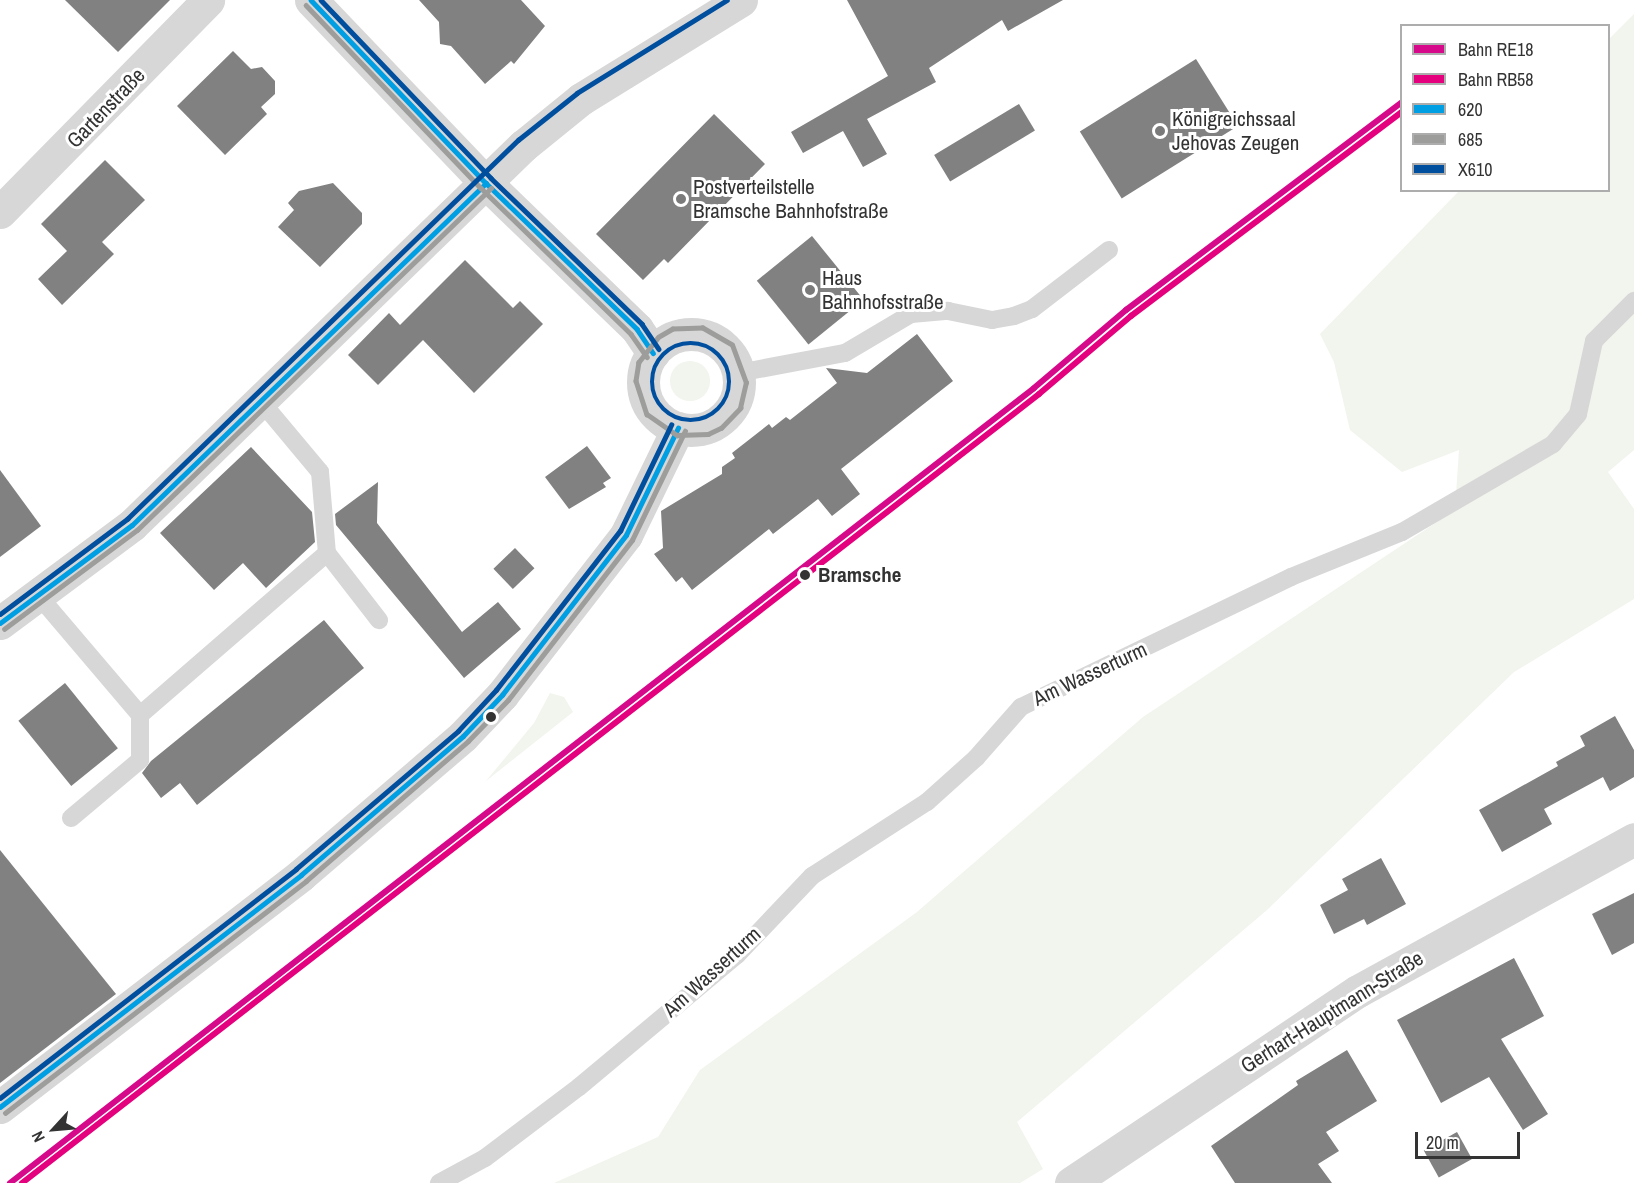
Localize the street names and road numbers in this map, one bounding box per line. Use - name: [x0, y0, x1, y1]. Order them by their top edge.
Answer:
- street label: Gartenstraße: [62, 63, 150, 153]
- street label: Am Wasserturm: [1029, 637, 1151, 711]
- street label: Am Wasserturm: [658, 922, 766, 1022]
- street label: Gerhart-Hauptmann-Straße: [1236, 946, 1428, 1078]

